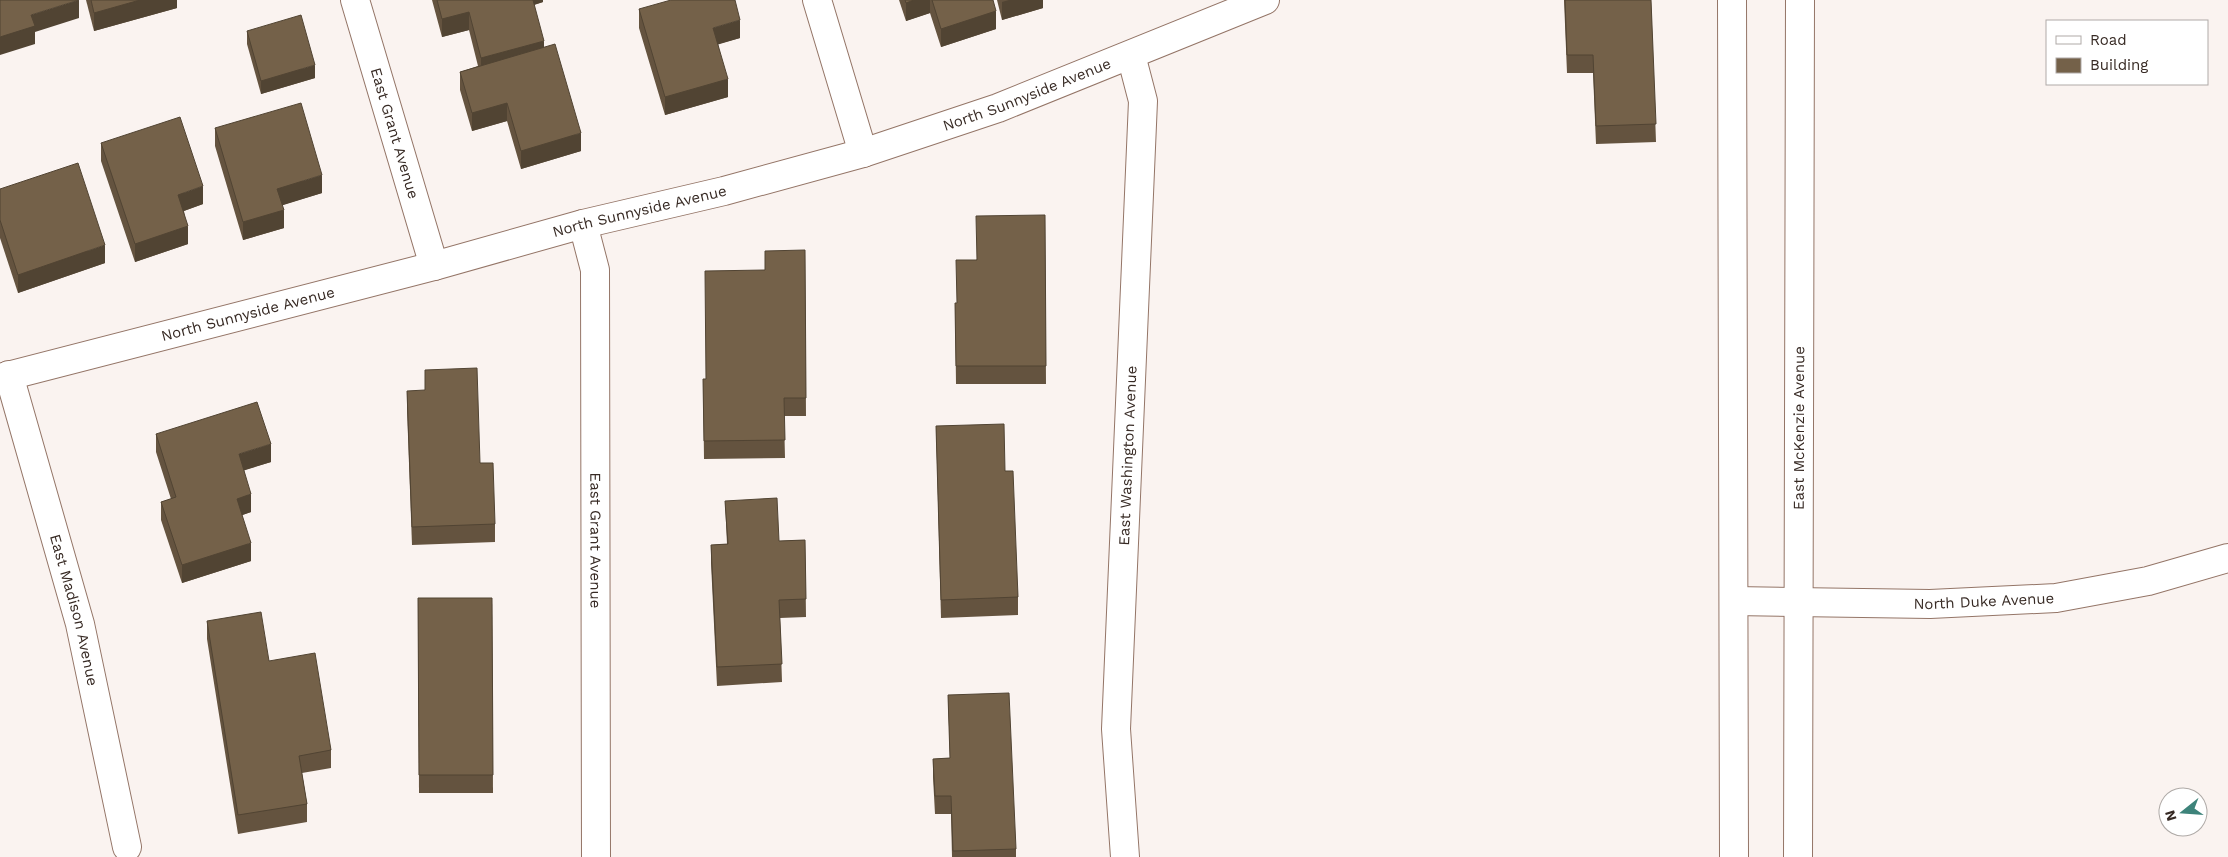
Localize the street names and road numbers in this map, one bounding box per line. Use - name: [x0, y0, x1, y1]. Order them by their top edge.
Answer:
- street label: North Sunnyside Avenue: [941, 54, 1114, 135]
- street label: East Grant Avenue: [367, 66, 423, 201]
- street label: North Sunnyside Avenue: [550, 182, 728, 241]
- street label: North Sunnyside Avenue: [159, 283, 337, 345]
- street label: East McKenzie Avenue: [1790, 346, 1808, 510]
- street label: East Washington Avenue: [1115, 365, 1141, 546]
- street label: East Grant Avenue: [586, 473, 605, 608]
- street label: East Madison Avenue: [46, 532, 102, 688]
- street label: North Duke Avenue: [1913, 589, 2055, 613]

